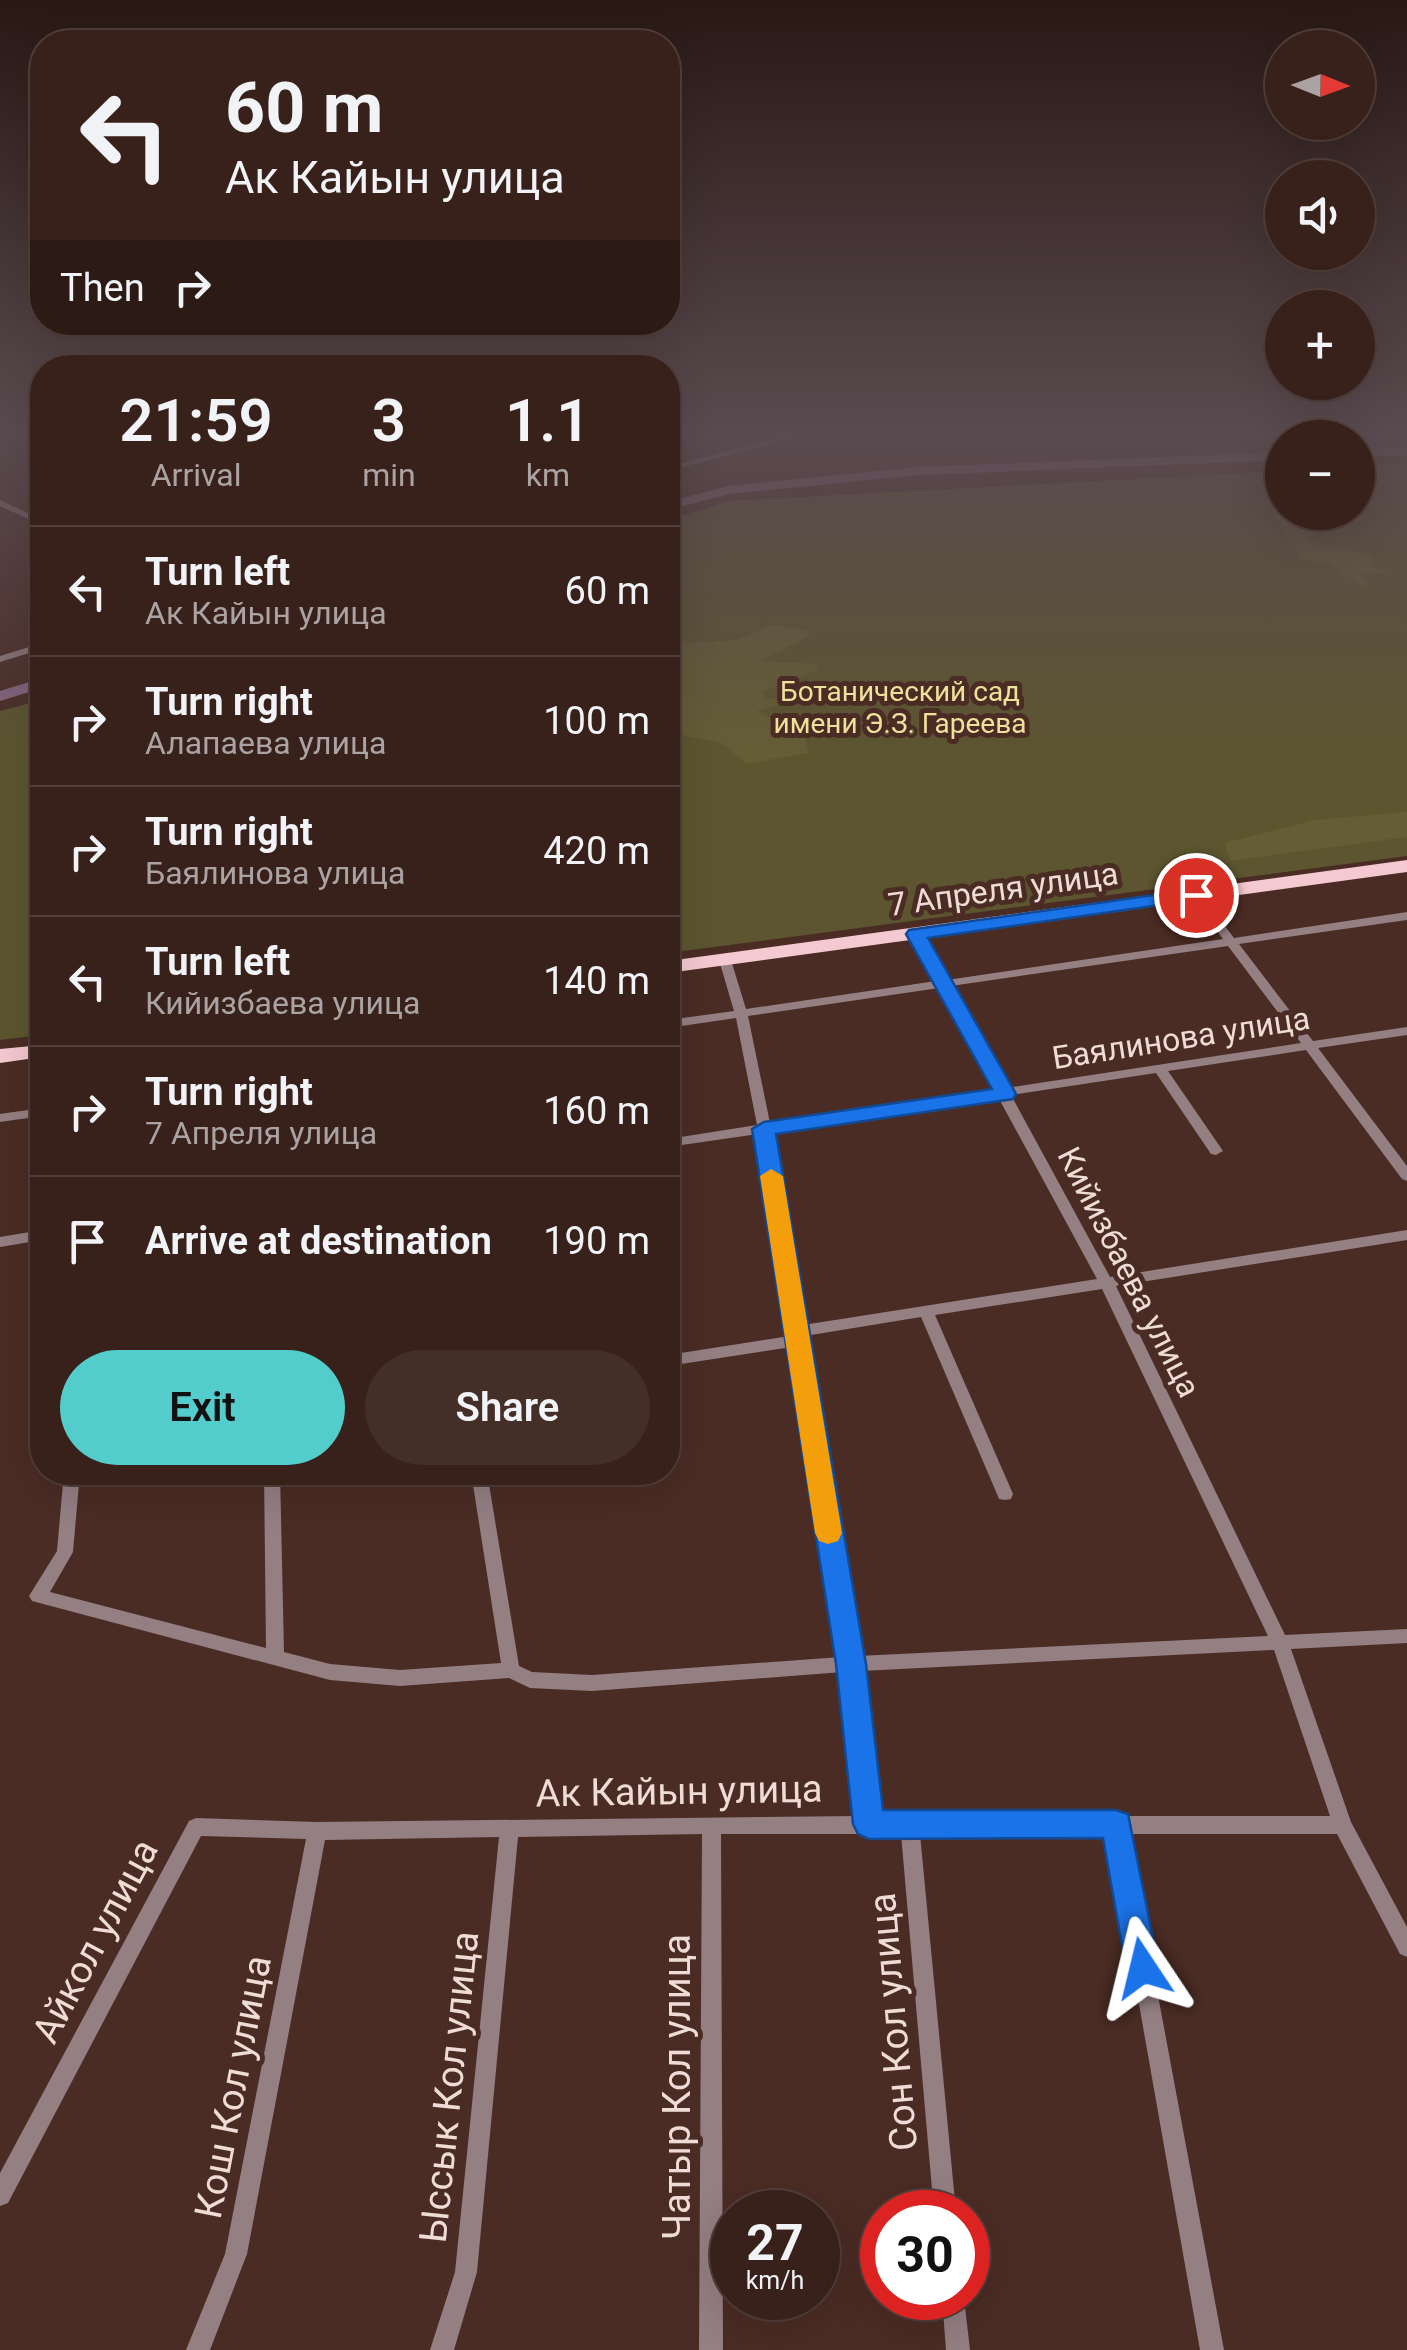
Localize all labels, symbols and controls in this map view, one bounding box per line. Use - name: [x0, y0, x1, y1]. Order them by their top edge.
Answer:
- north arrow: [1265, 30, 1375, 140]
- map controls: [1265, 30, 1375, 530]
- text: 60 m: [225, 67, 383, 149]
- icon: left: [60, 70, 190, 200]
- text: Ак Кайын улица: [225, 151, 565, 204]
- button: sound: [1265, 160, 1375, 270]
- icon: right: [165, 260, 220, 315]
- text: Then: [60, 266, 145, 310]
- button: +: [1265, 290, 1375, 400]
- text: 21:59: [119, 385, 273, 456]
- text: 3: [372, 385, 406, 456]
- text: 1.1: [505, 385, 591, 456]
- button: −: [1265, 420, 1375, 530]
- text: Arrival: [151, 456, 241, 494]
- text: min: [362, 456, 416, 494]
- text: km: [526, 456, 570, 494]
- text: Turn left: [145, 550, 290, 594]
- icon: left: [60, 564, 115, 619]
- text: 60 m: [565, 569, 650, 613]
- text: Ак Кайын улица: [145, 594, 387, 632]
- park label: Ботанический сад имени Э.З. Гареева: [774, 675, 1026, 740]
- text: Turn right: [145, 680, 313, 724]
- icon: right: [60, 694, 115, 749]
- text: 100 m: [543, 699, 650, 743]
- text: Алапаева улица: [145, 724, 386, 762]
- text: Turn right: [145, 810, 313, 854]
- icon: right: [60, 824, 115, 879]
- text: 420 m: [543, 829, 650, 873]
- pin: [1154, 853, 1239, 938]
- text: Баялинова улица: [145, 854, 405, 892]
- street label: 7 Апреля улица: [885, 854, 1121, 924]
- icon: arrive: [1169, 868, 1224, 923]
- text: Turn left: [145, 940, 290, 984]
- icon: left: [60, 954, 115, 1009]
- text: 140 m: [543, 959, 650, 1003]
- text: Кийизбаева улица: [145, 984, 420, 1022]
- street label: Баялинова улица: [1049, 999, 1313, 1077]
- text: Turn right: [145, 1070, 313, 1114]
- icon: right: [60, 1084, 115, 1139]
- text: 160 m: [543, 1089, 650, 1133]
- text: 7 Апреля улица: [145, 1114, 377, 1152]
- street label: Кийизбаева улица: [1050, 1141, 1208, 1403]
- icon: arrive: [60, 1214, 115, 1269]
- text: Arrive at destination: [145, 1219, 492, 1263]
- text: 190 m: [543, 1219, 650, 1263]
- button: Exit: [60, 1350, 345, 1465]
- button: Share: [365, 1350, 650, 1465]
- street label: Ак Кайын улица: [535, 1766, 823, 1816]
- street label: Айкол улица: [23, 1832, 167, 2050]
- street label: Сон Кол улица: [860, 1891, 926, 2153]
- position arrow: [1091, 1916, 1195, 2020]
- street label: Ыссык Кол улица: [411, 1929, 487, 2245]
- street label: Чатыр Кол улица: [655, 1934, 699, 2240]
- street label: Кош Кол улица: [186, 1952, 280, 2222]
- speed limit sign: 30: [860, 2190, 990, 2320]
- text: 27: [746, 2214, 804, 2272]
- text: km/h: [746, 2266, 804, 2295]

